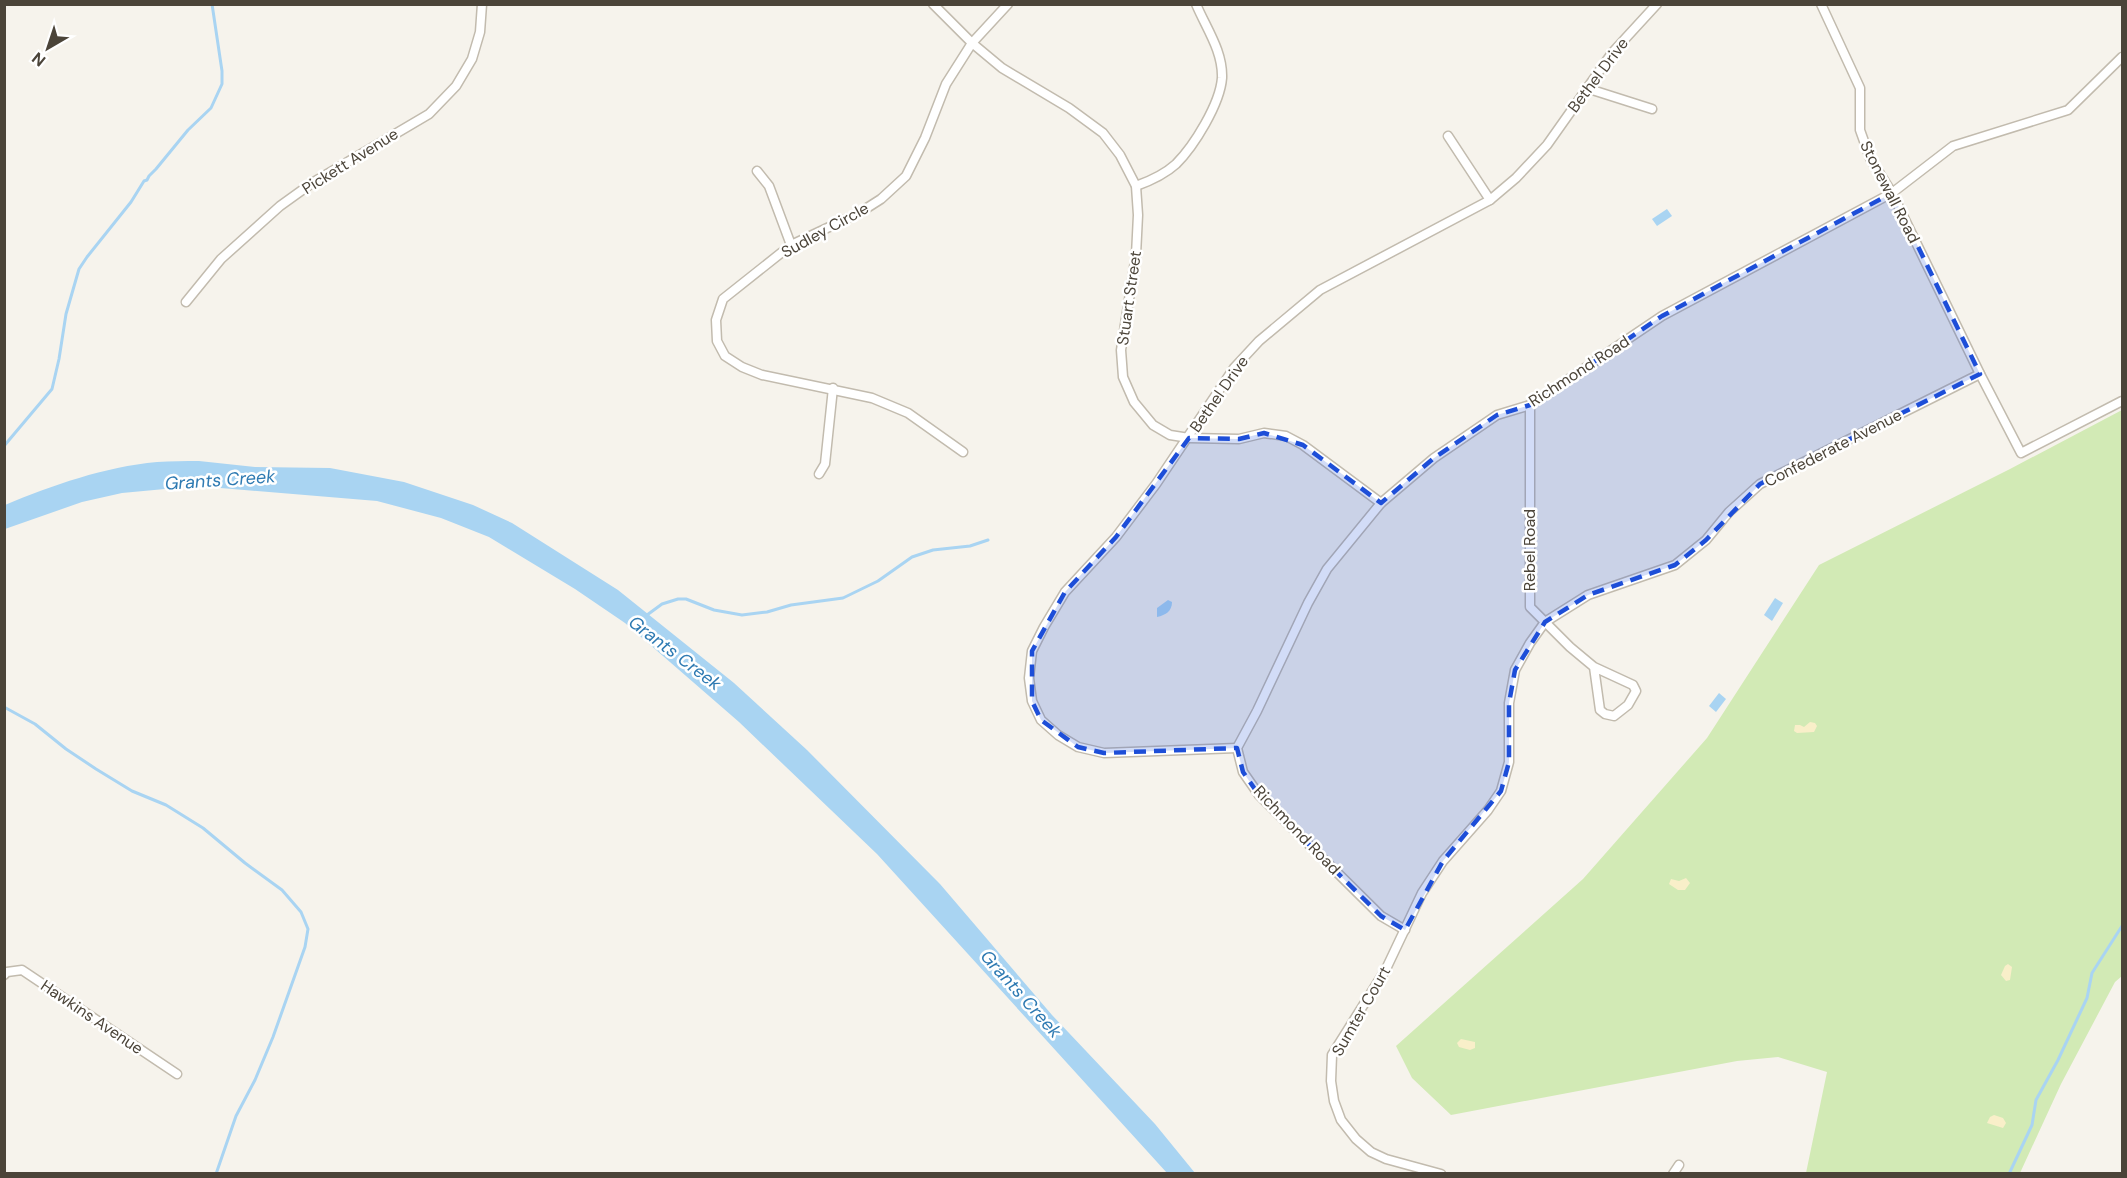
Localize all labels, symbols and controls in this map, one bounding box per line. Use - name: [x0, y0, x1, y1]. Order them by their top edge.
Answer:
- north arrow: [18, 18, 78, 78]
- street label: Bethel Drive: [1563, 33, 1633, 117]
- text: N: [28, 47, 50, 71]
- street label: Pickett Avenue: [298, 123, 402, 199]
- street label: Stonewall Road: [1855, 137, 1925, 247]
- street label: Sudley Circle: [778, 197, 872, 263]
- street label: Stuart Street: [1112, 249, 1146, 347]
- street label: Richmond Road: [1525, 331, 1633, 411]
- street label: Bethel Drive: [1185, 352, 1253, 436]
- street label: Confederate Avenue: [1761, 404, 1905, 492]
- water label: Grants Creek: [164, 464, 277, 496]
- street label: Rebel Road: [1519, 509, 1540, 591]
- water label: Grants Creek: [624, 610, 727, 696]
- street label: Richmond Road: [1249, 781, 1345, 879]
- water label: Grants Creek: [975, 945, 1068, 1044]
- street label: Sumter Court: [1327, 962, 1395, 1060]
- street label: Hawkins Avenue: [37, 975, 147, 1059]

